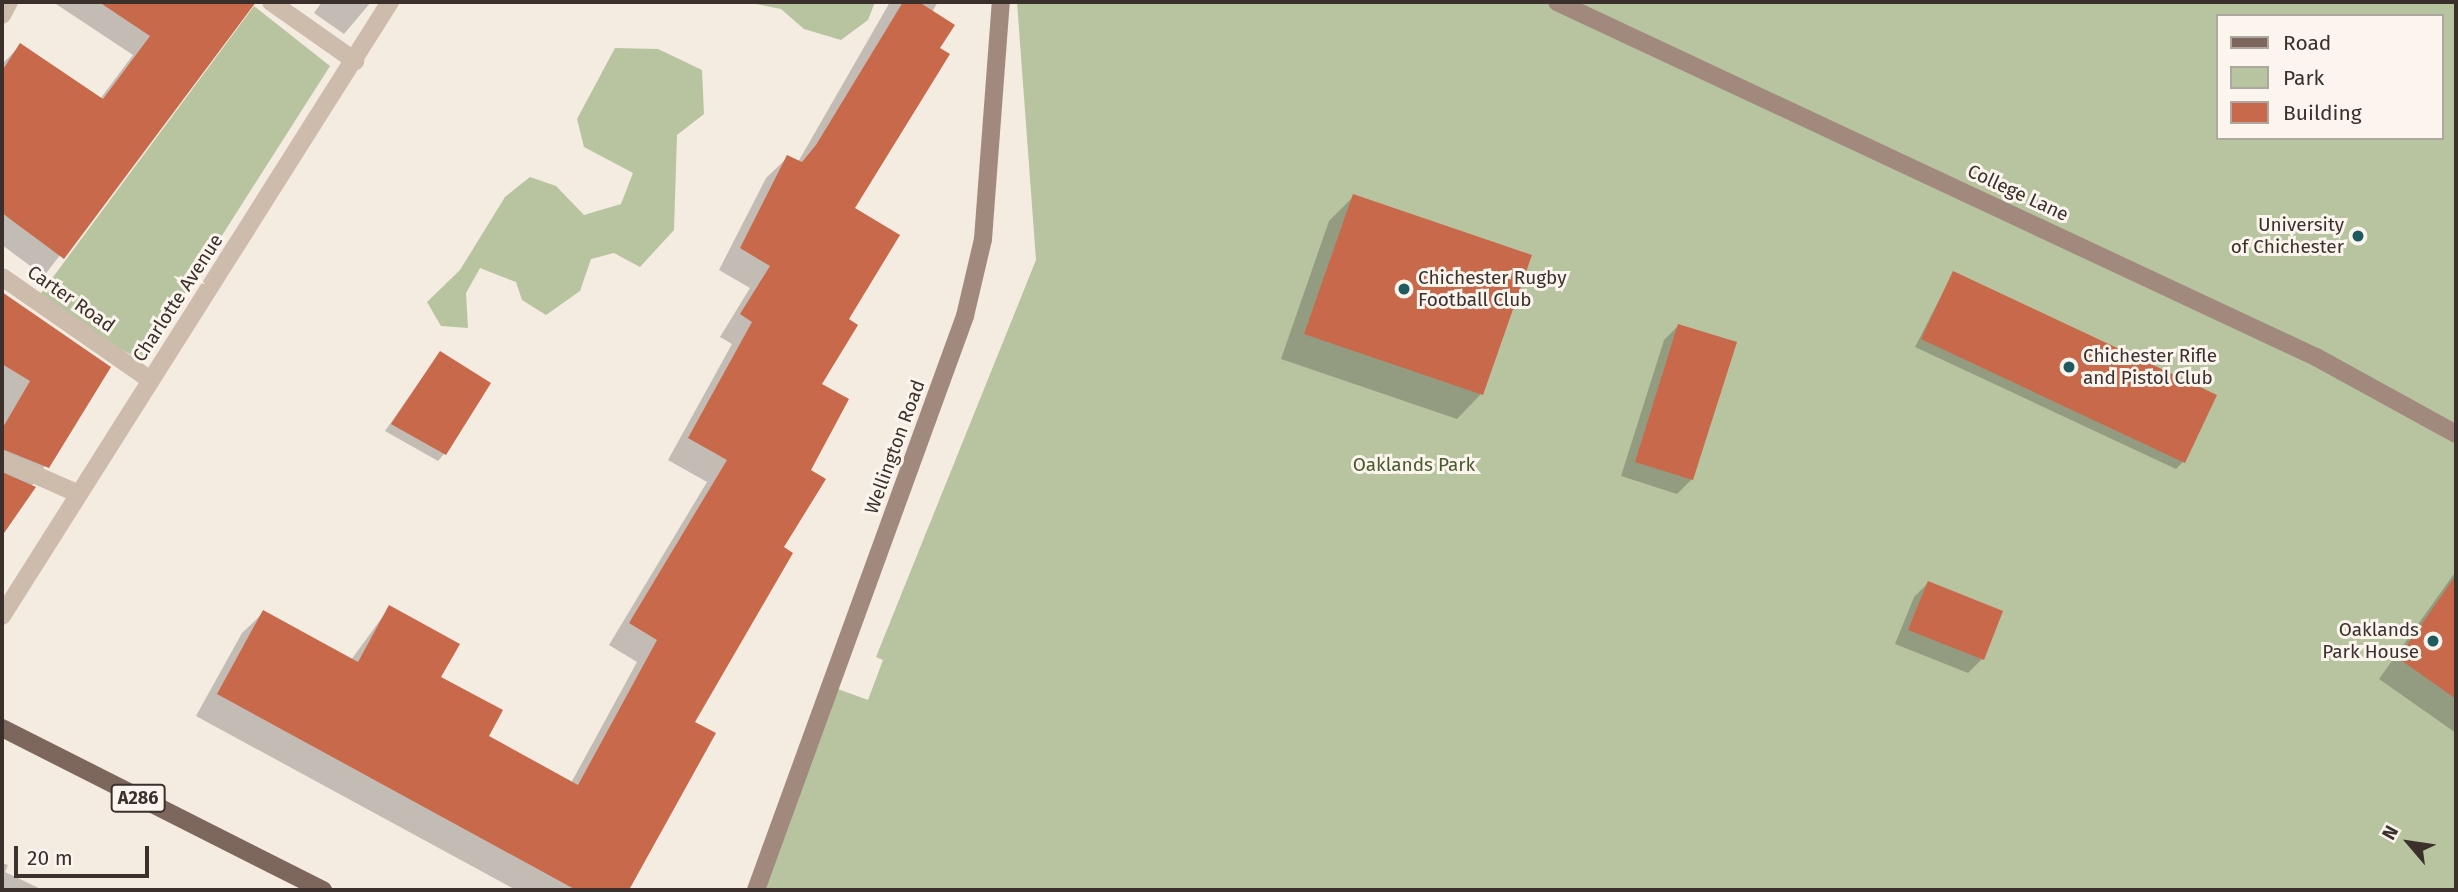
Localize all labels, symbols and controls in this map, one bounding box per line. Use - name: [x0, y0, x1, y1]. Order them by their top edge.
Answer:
- legend: [2216, 14, 2444, 140]
- text: Road: [2283, 30, 2331, 56]
- text: Park: [2283, 65, 2324, 91]
- text: Building: [2283, 100, 2362, 126]
- street label: College Lane: [1964, 160, 2072, 226]
- place label: University of Chichester: [2231, 214, 2344, 258]
- marker: University of Chichester: [2350, 228, 2366, 244]
- street label: Charlotte Avenue: [128, 230, 228, 366]
- street label: Carter Road: [23, 261, 119, 337]
- place label: Chichester Rugby Football Club: [1418, 267, 1567, 311]
- marker: Chichester Rugby Football Club: [1396, 281, 1412, 297]
- place label: Chichester Rifle and Pistol Club: [2083, 345, 2217, 389]
- marker: Chichester Rifle and Pistol Club: [2061, 359, 2077, 375]
- street label: Wellington Road: [860, 377, 930, 517]
- park label: Oaklands Park: [1353, 454, 1475, 476]
- place label: Oaklands Park House: [2322, 619, 2419, 663]
- marker: Oaklands Park House: [2425, 633, 2441, 649]
- road number: A286: [110, 784, 166, 812]
- north arrow: [2374, 808, 2444, 878]
- text: N: [2377, 821, 2403, 844]
- scale bar: [18, 832, 152, 876]
- text: 20 m: [27, 845, 73, 871]

